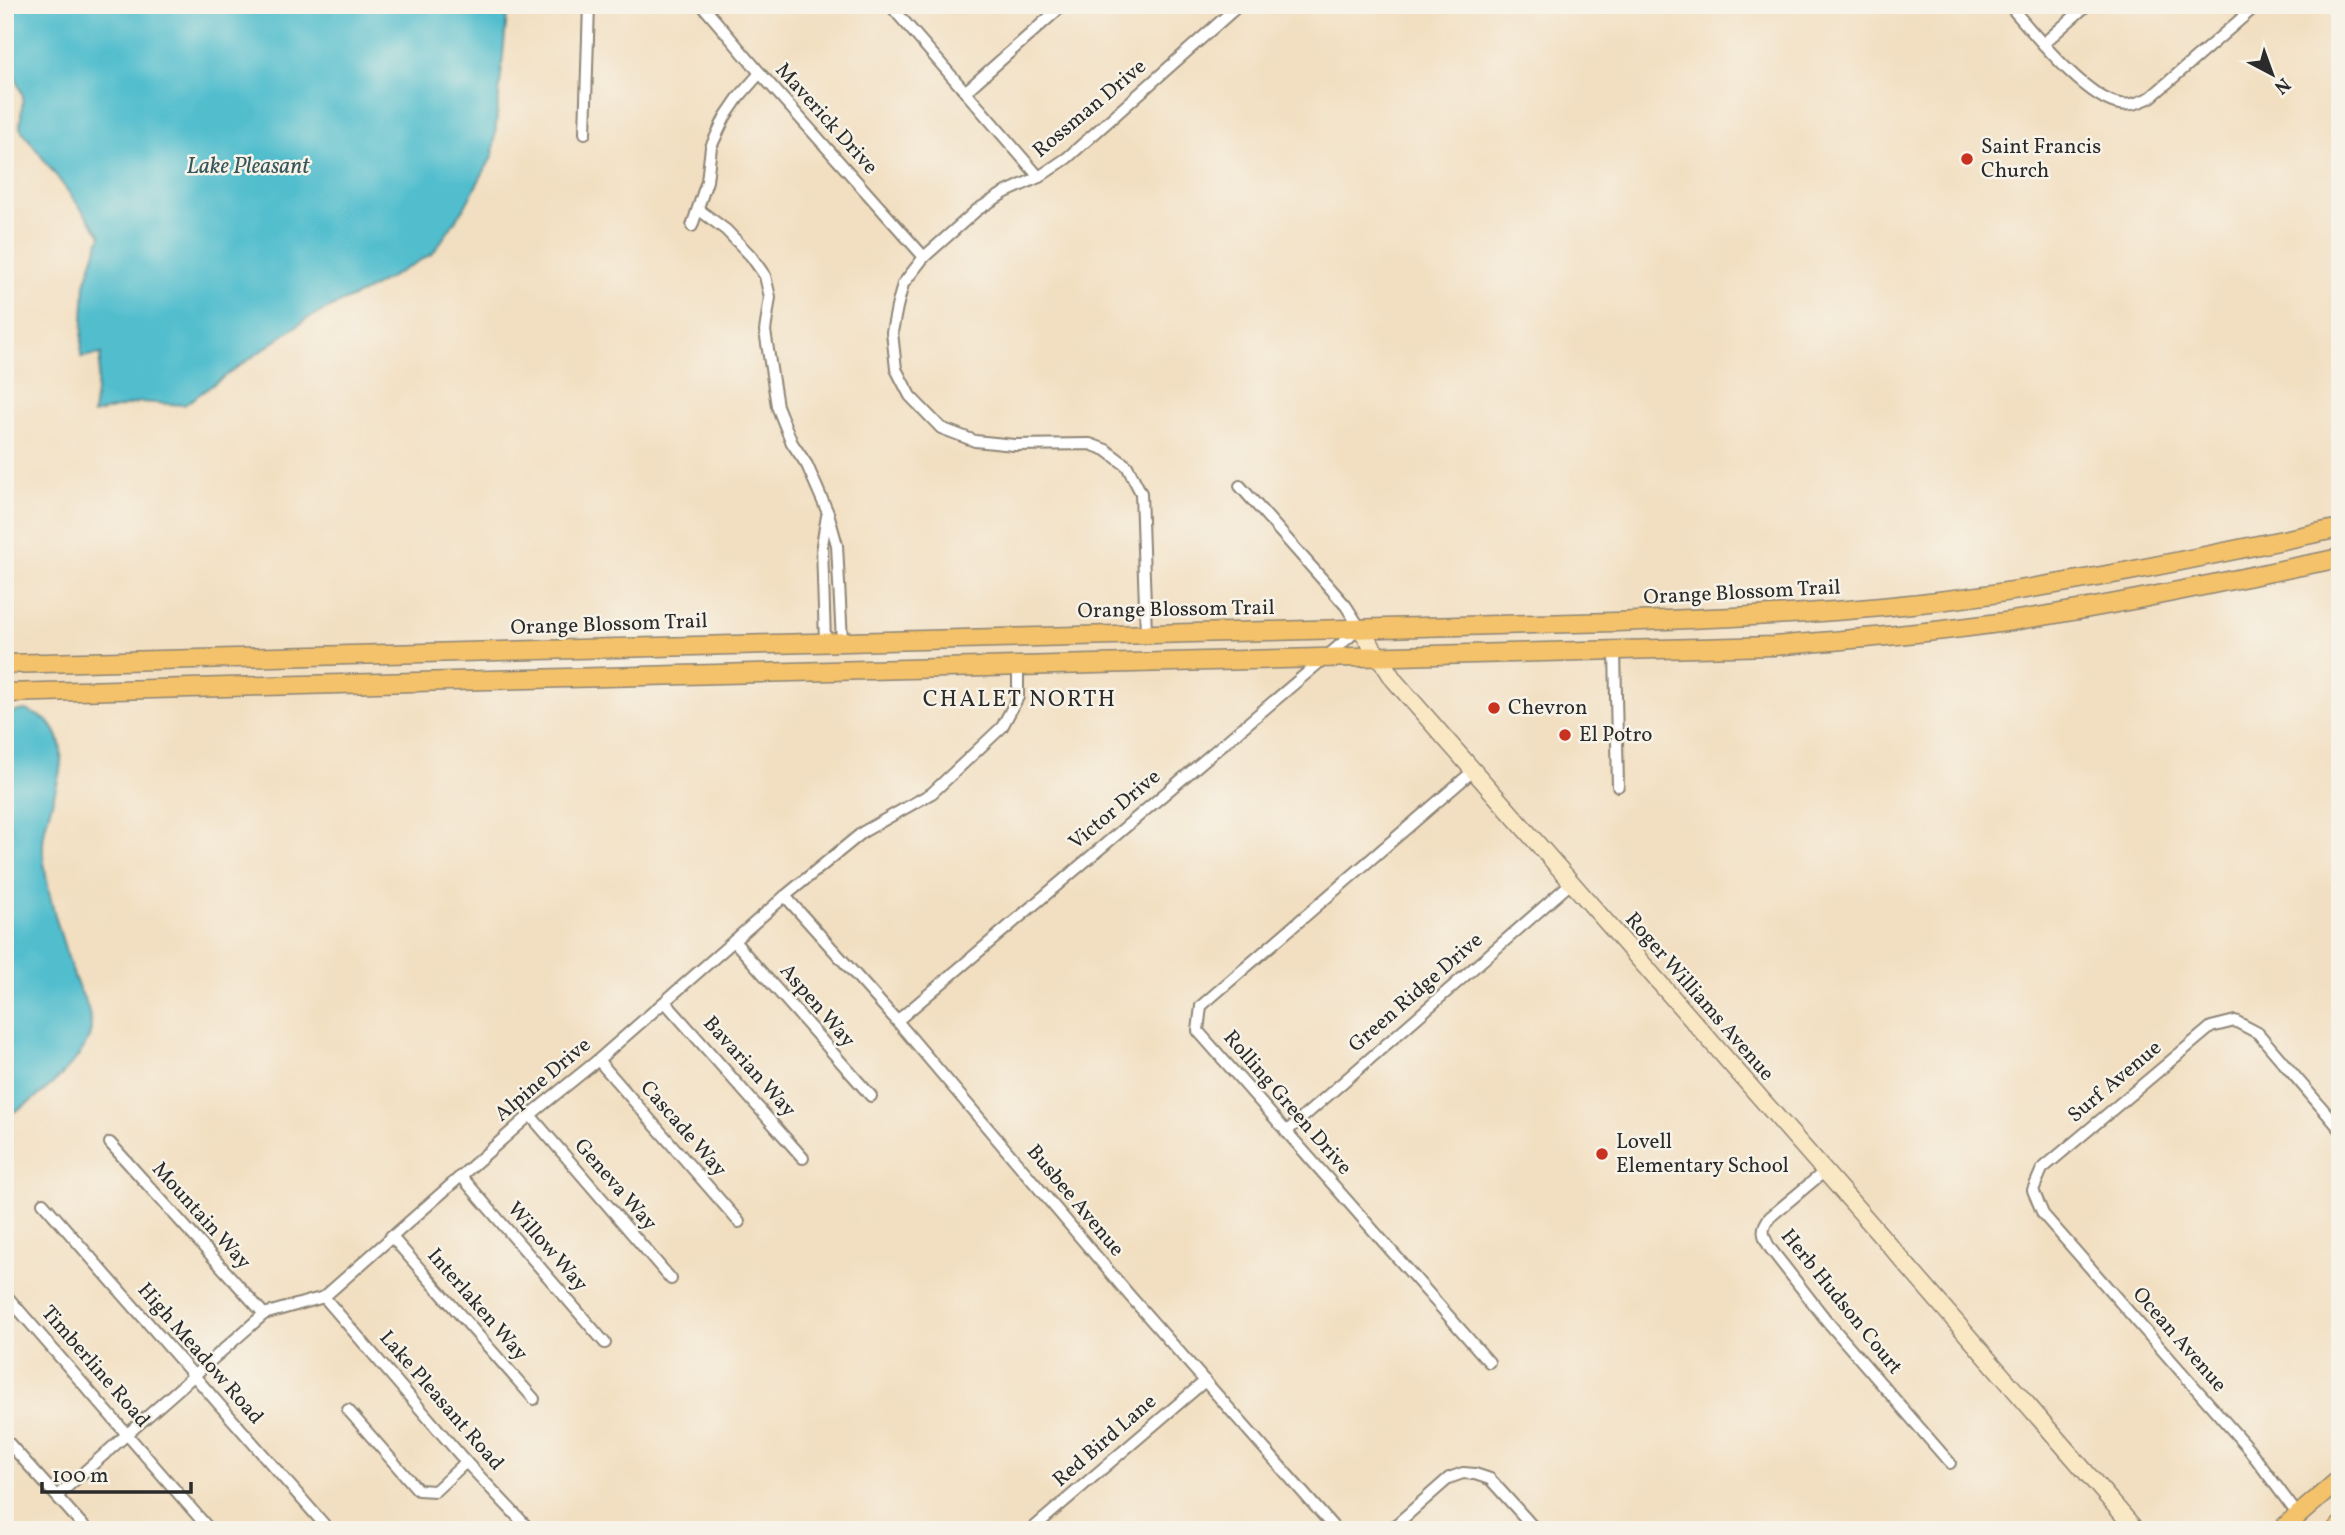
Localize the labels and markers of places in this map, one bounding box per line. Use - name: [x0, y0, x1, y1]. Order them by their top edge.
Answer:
- place label: Saint Francis Church: [1981, 133, 2101, 186]
- marker: Saint Francis Church: [1959, 151, 1975, 167]
- place label: Chevron: [1508, 694, 1588, 723]
- marker: Chevron: [1486, 700, 1502, 716]
- place label: El Potro: [1579, 721, 1652, 750]
- marker: El Potro: [1557, 727, 1573, 743]
- place label: Lovell Elementary School: [1616, 1128, 1789, 1181]
- marker: Lovell Elementary School: [1594, 1146, 1610, 1162]

